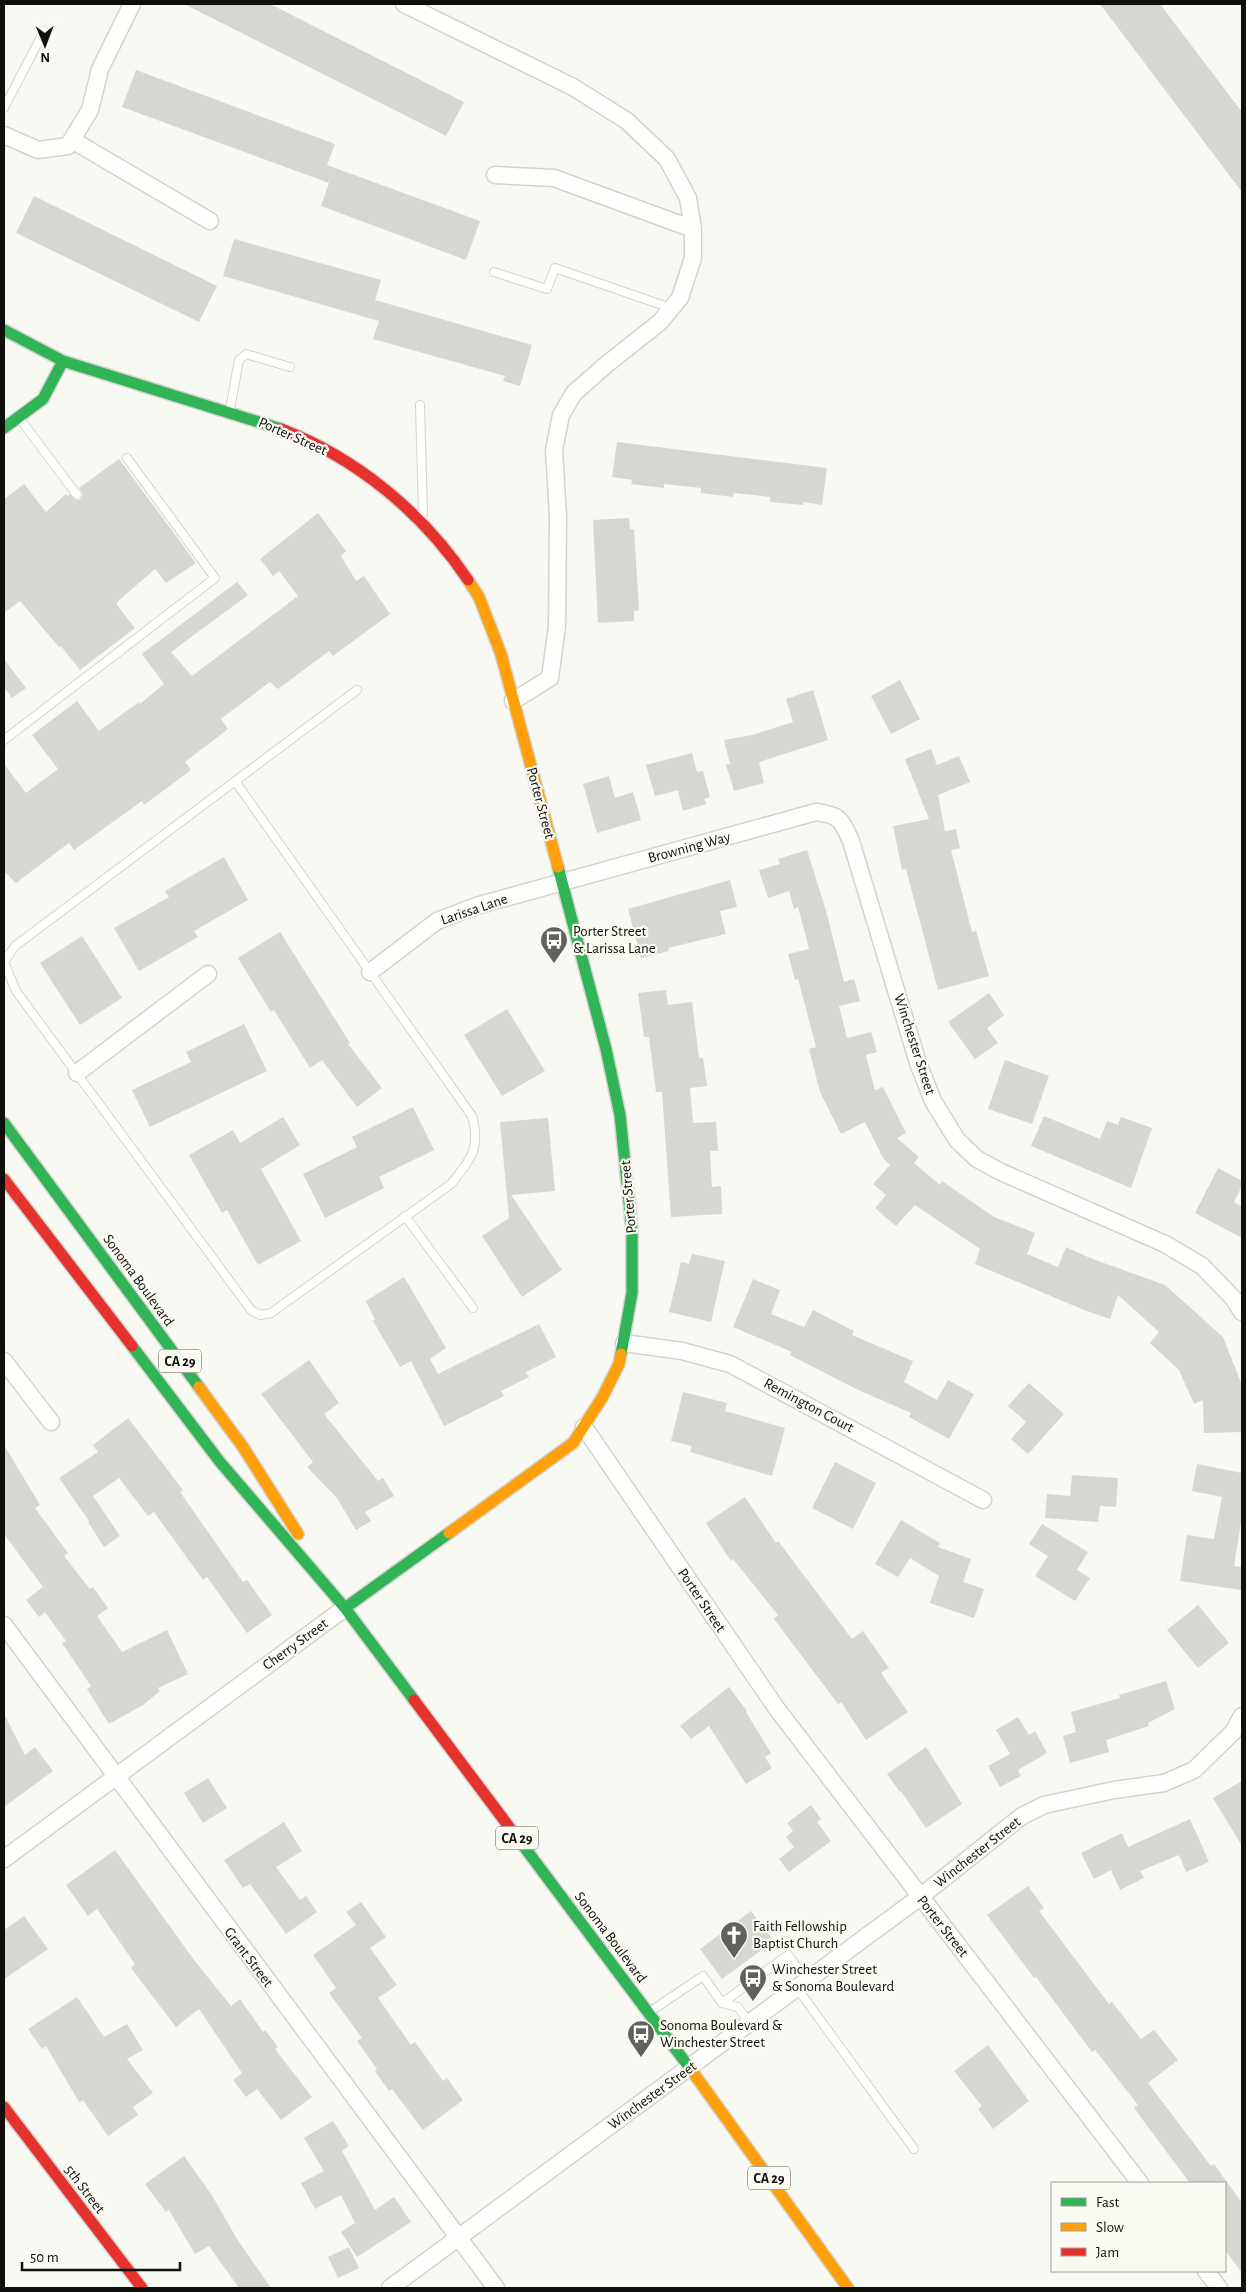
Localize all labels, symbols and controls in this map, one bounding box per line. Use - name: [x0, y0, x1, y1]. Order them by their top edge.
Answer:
- north arrow: [20, 20, 70, 70]
- text: N: [40, 50, 50, 64]
- street label: Porter Street: [256, 415, 330, 458]
- street label: Porter Street: [524, 766, 557, 841]
- street label: Browning Way: [646, 829, 733, 866]
- street label: Larissa Lane: [439, 891, 510, 928]
- place label: Porter Street & Larissa Lane: [573, 924, 656, 956]
- bus stop icon: Porter Street & Larissa Lane: [539, 925, 569, 964]
- street label: Winchester Street: [891, 992, 938, 1097]
- street label: Porter Street: [618, 1160, 639, 1234]
- street label: Sonoma Boulevard: [100, 1232, 177, 1329]
- road number: CA 29: [159, 1350, 201, 1372]
- street label: Remington Court: [761, 1375, 856, 1435]
- street label: Porter Street: [675, 1566, 728, 1635]
- street label: Cherry Street: [260, 1616, 331, 1673]
- street label: Winchester Street: [931, 1814, 1023, 1891]
- road number: CA 29: [496, 1826, 538, 1850]
- street label: Sonoma Boulevard: [572, 1889, 650, 1986]
- street label: Porter Street: [914, 1893, 971, 1960]
- place label: Faith Fellowship Baptist Church: [753, 1919, 847, 1951]
- church icon: Faith Fellowship Baptist Church: [719, 1920, 749, 1959]
- street label: Grant Street: [221, 1925, 276, 1990]
- place label: Winchester Street & Sonoma Boulevard: [772, 1962, 894, 1994]
- bus stop icon: Winchester Street & Sonoma Boulevard: [738, 1963, 768, 2002]
- place label: Sonoma Boulevard & Winchester Street: [660, 2018, 783, 2050]
- bus stop icon: Sonoma Boulevard & Winchester Street: [626, 2019, 656, 2058]
- street label: Winchester Street: [605, 2058, 699, 2132]
- street label: 5th Street: [62, 2162, 108, 2217]
- road number: CA 29: [748, 2166, 790, 2190]
- legend: [1051, 2182, 1226, 2272]
- text: Fast: [1096, 2195, 1120, 2210]
- text: Slow: [1096, 2220, 1124, 2235]
- scale bar: [22, 2240, 180, 2272]
- text: Jam: [1096, 2245, 1119, 2260]
- text: 50 m: [30, 2250, 59, 2265]

